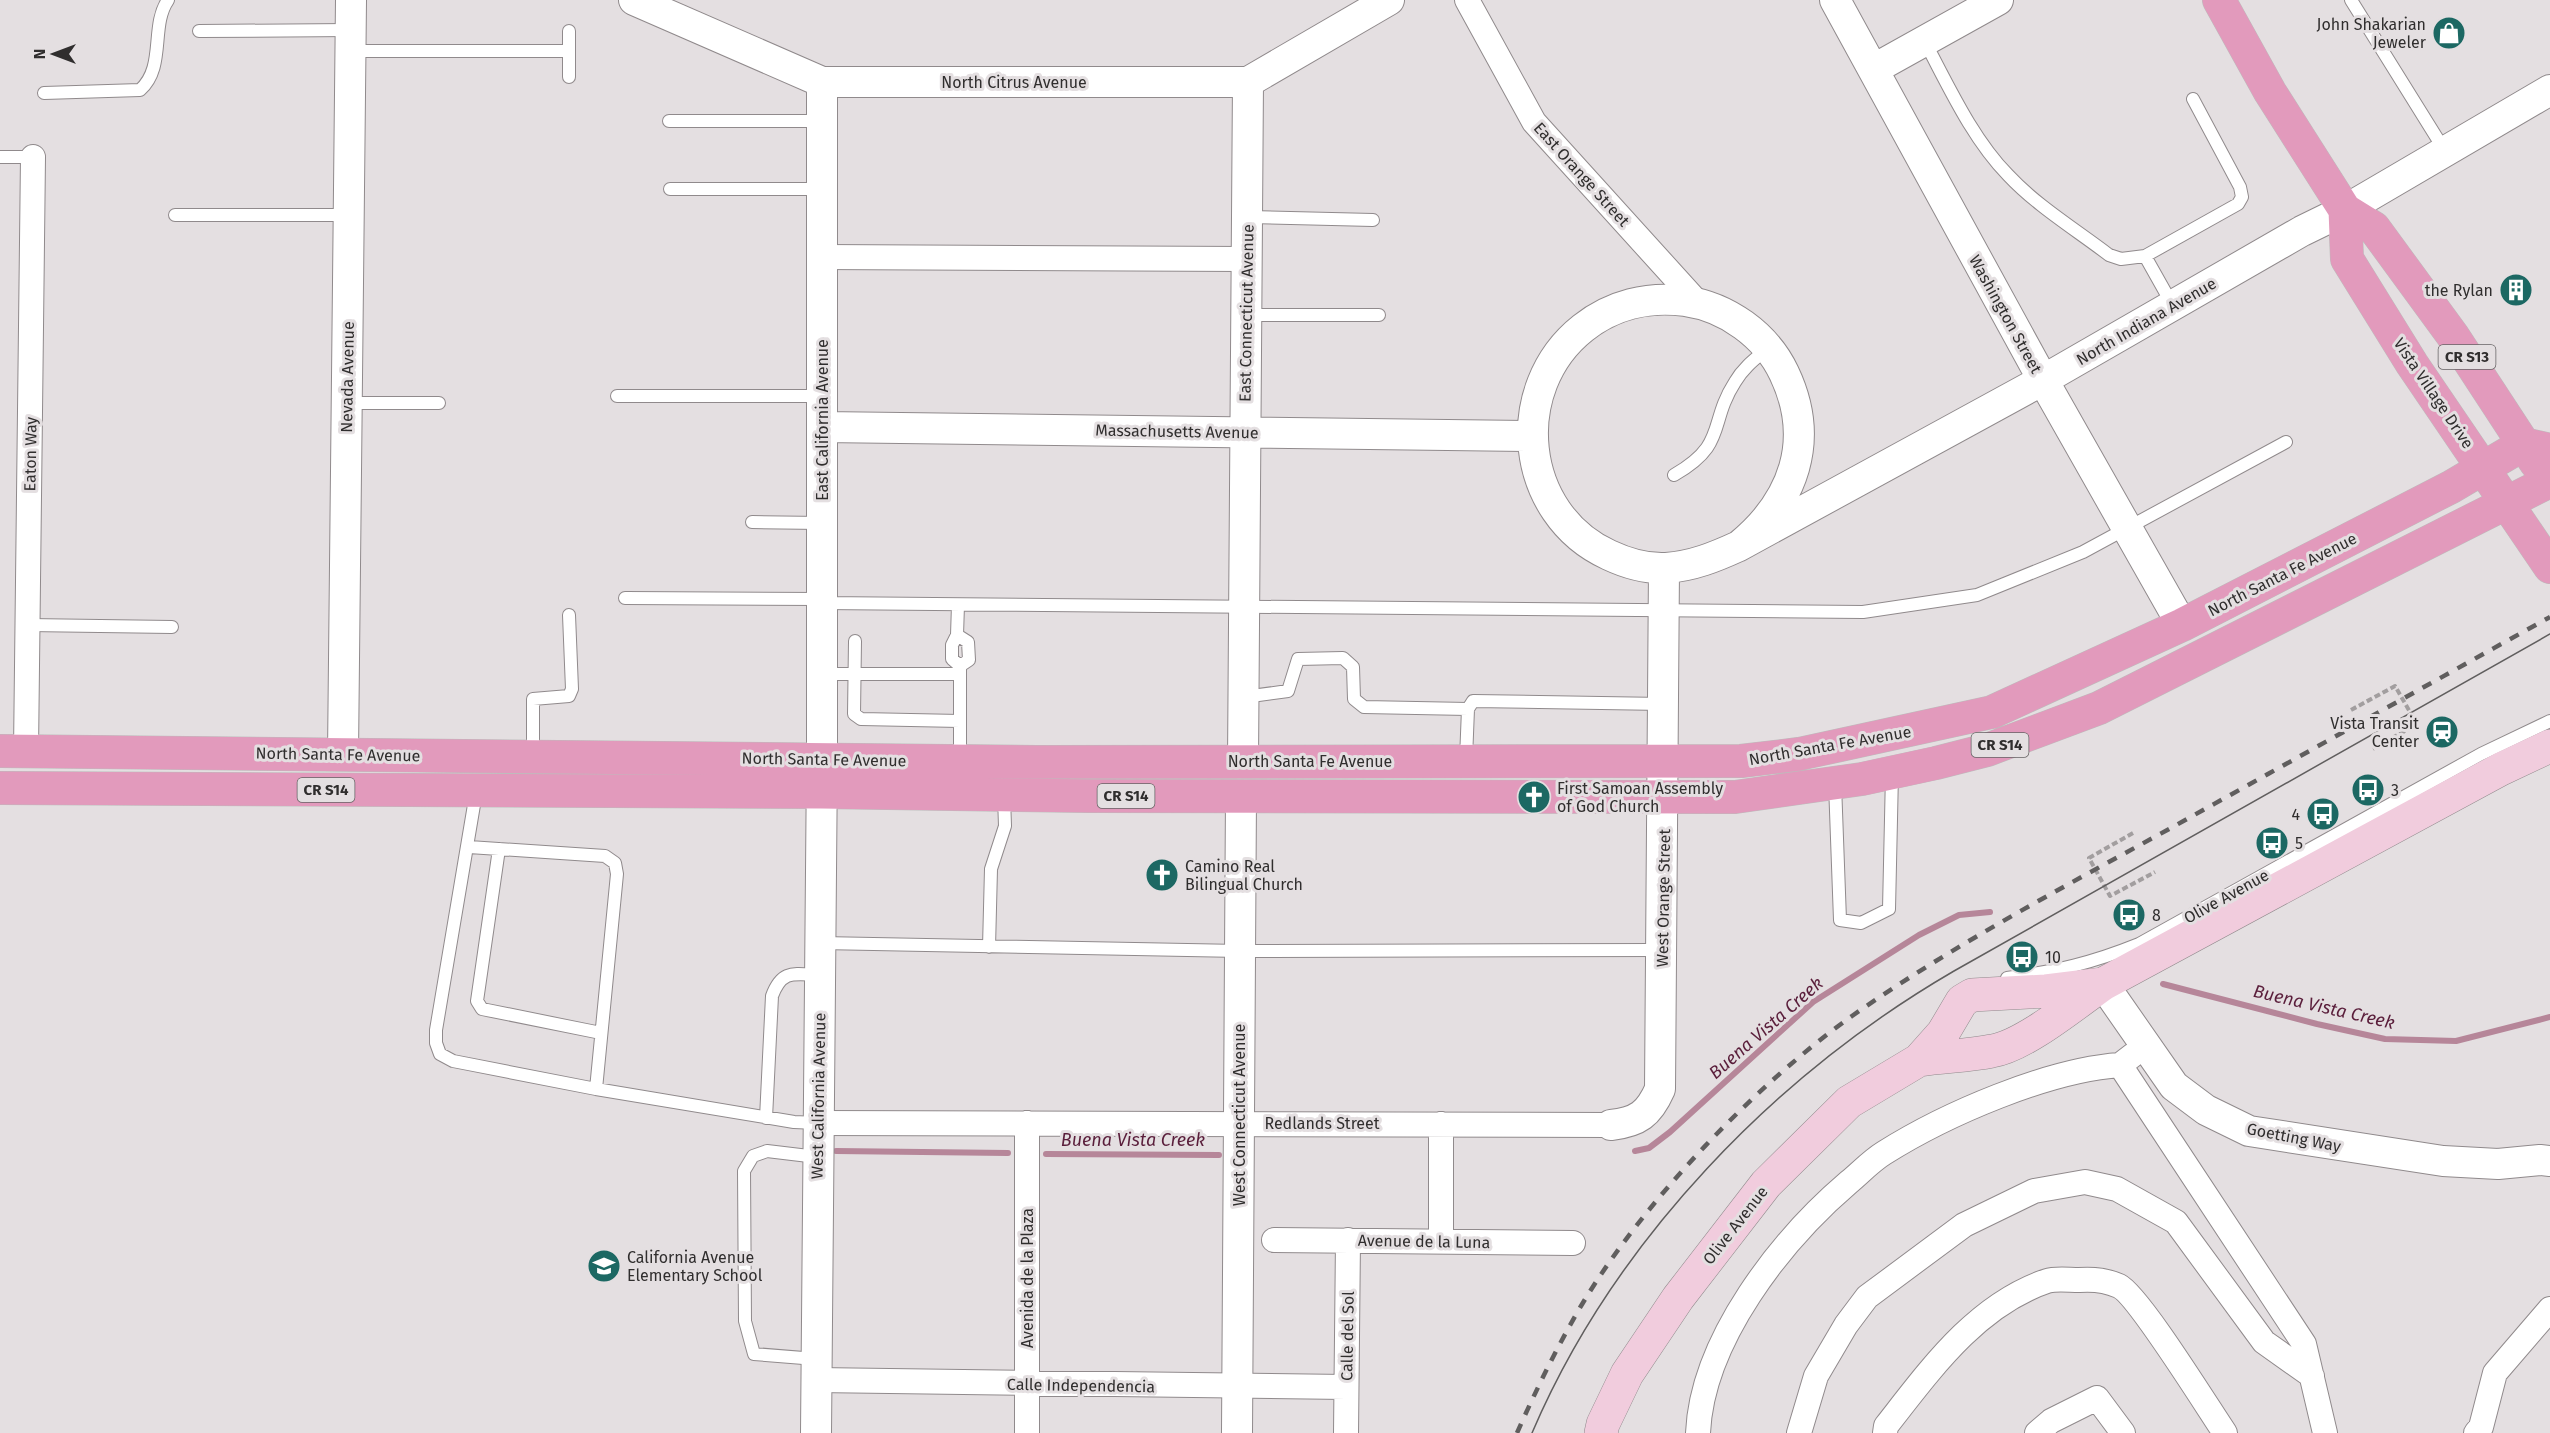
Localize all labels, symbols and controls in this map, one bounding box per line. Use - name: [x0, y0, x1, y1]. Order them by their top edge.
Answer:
- place label: John Shakarian Jeweler: [2317, 15, 2427, 52]
- shop icon: John Shakarian Jeweler: [2431, 15, 2467, 51]
- north arrow: [24, 24, 84, 84]
- text: N: [30, 49, 49, 59]
- street label: North Citrus Avenue: [941, 73, 1087, 92]
- street label: East Orange Street: [1530, 118, 1634, 230]
- street label: East Connecticut Avenue: [1235, 224, 1258, 402]
- street label: Washington Street: [1965, 252, 2046, 377]
- building icon: the Rylan: [2498, 272, 2534, 308]
- street label: North Indiana Avenue: [2073, 274, 2219, 369]
- place label: the Rylan: [2425, 281, 2493, 300]
- street label: Nevada Avenue: [337, 321, 358, 433]
- street label: Vista Village Drive: [2390, 334, 2478, 452]
- street label: East California Avenue: [813, 339, 832, 501]
- road number: CR S13: [2438, 345, 2496, 369]
- street label: Eaton Way: [20, 416, 41, 491]
- street label: Massachusetts Avenue: [1095, 421, 1259, 442]
- street label: North Santa Fe Avenue: [2205, 529, 2360, 620]
- place label: Vista Transit Center: [2330, 714, 2420, 751]
- station icon: Vista Transit Center: [2424, 714, 2460, 750]
- street label: North Santa Fe Avenue: [1747, 722, 1913, 769]
- road number: CR S14: [1972, 733, 2028, 757]
- street label: North Santa Fe Avenue: [256, 744, 420, 765]
- street label: North Santa Fe Avenue: [742, 749, 906, 770]
- street label: North Santa Fe Avenue: [1228, 752, 1392, 771]
- bus stop icon: 3: [2350, 772, 2386, 808]
- road number: CR S14: [298, 778, 354, 802]
- church icon: First Samoan Assembly of God Church: [1516, 779, 1552, 815]
- place label: First Samoan Assembly of God Church: [1557, 779, 1723, 816]
- place label: 3: [2391, 781, 2399, 800]
- road number: CR S14: [1098, 784, 1154, 808]
- bus stop icon: 4: [2305, 796, 2341, 832]
- place label: 4: [2291, 805, 2300, 824]
- bus stop icon: 5: [2254, 825, 2290, 861]
- street label: West Orange Street: [1653, 828, 1674, 967]
- place label: 5: [2295, 834, 2303, 853]
- church icon: Camino Real Bilingual Church: [1144, 857, 1180, 893]
- place label: Camino Real Bilingual Church: [1185, 857, 1303, 894]
- street label: Olive Avenue: [2180, 865, 2272, 928]
- bus stop icon: 8: [2111, 897, 2147, 933]
- place label: 8: [2152, 906, 2161, 925]
- bus stop icon: 10: [2004, 939, 2040, 975]
- place label: 10: [2045, 948, 2061, 967]
- water label: Buena Vista Creek: [1704, 972, 1828, 1084]
- water label: Buena Vista Creek: [2251, 980, 2397, 1034]
- street label: West California Avenue: [808, 1013, 829, 1179]
- street label: West Connecticut Avenue: [1230, 1024, 1249, 1206]
- street label: Redlands Street: [1264, 1114, 1380, 1133]
- street label: Goetting Way: [2245, 1119, 2343, 1156]
- water label: Buena Vista Creek: [1061, 1129, 1205, 1151]
- street label: Olive Avenue: [1699, 1182, 1772, 1268]
- street label: Avenida de la Plaza: [1018, 1208, 1037, 1348]
- street label: Avenue de la Luna: [1358, 1231, 1490, 1252]
- school or university icon: California Avenue Elementary School: [586, 1248, 622, 1284]
- place label: California Avenue Elementary School: [627, 1248, 763, 1285]
- street label: Calle del Sol: [1337, 1291, 1358, 1381]
- street label: Calle Independencia: [1007, 1375, 1155, 1396]

